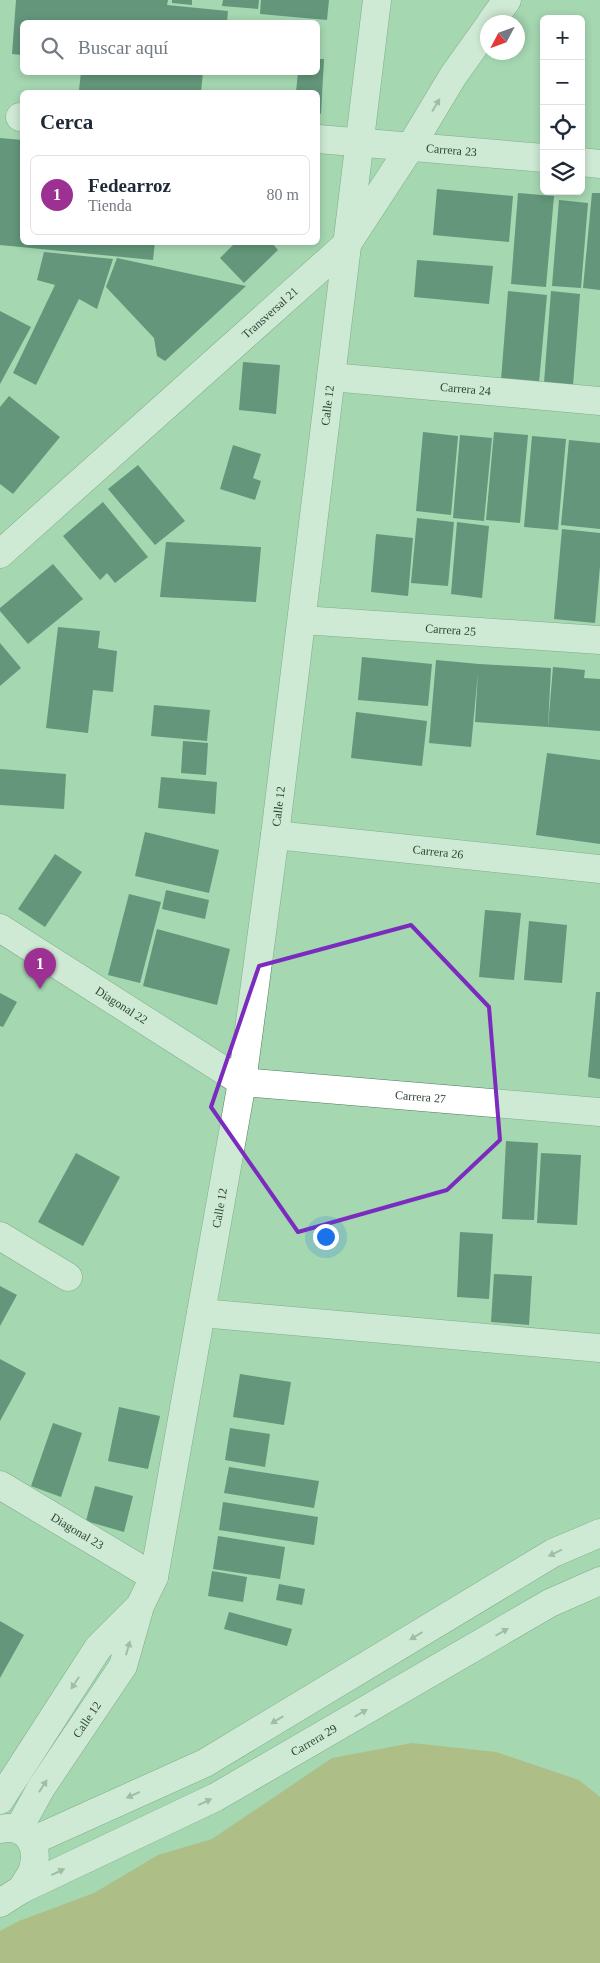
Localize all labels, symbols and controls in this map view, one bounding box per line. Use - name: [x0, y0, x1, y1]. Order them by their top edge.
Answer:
- north arrow: [480, 15, 525, 60]
- map controls: [540, 15, 585, 195]
- button: +: [540, 15, 585, 60]
- search box: [20, 20, 320, 75]
- icon: search: [38, 34, 66, 62]
- text: Buscar aquí: [78, 37, 168, 58]
- button: −: [540, 60, 585, 105]
- one-way arrow: [432, 98, 441, 111]
- button: locate: [540, 105, 585, 150]
- text: Cerca: [40, 110, 93, 134]
- street label: Carrera 23: [426, 141, 478, 159]
- button: layers: [540, 150, 585, 195]
- text: Fedearroz: [88, 175, 171, 196]
- text: 1: [53, 186, 61, 203]
- text: 80 m: [267, 186, 299, 203]
- text: Tienda: [88, 197, 132, 214]
- street label: Transversal 21: [239, 284, 301, 342]
- street label: Carrera 24: [439, 380, 491, 398]
- street label: Calle 12: [318, 384, 337, 426]
- street label: Carrera 25: [425, 621, 477, 639]
- street label: Calle 12: [269, 786, 288, 827]
- street label: Carrera 26: [412, 842, 464, 862]
- pin: 1: [24, 948, 56, 989]
- street label: Diagonal 22: [93, 984, 150, 1027]
- street label: Carrera 27: [395, 1088, 447, 1106]
- street label: Calle 12: [209, 1187, 230, 1229]
- your location: [313, 1224, 339, 1250]
- street label: Diagonal 23: [48, 1510, 106, 1552]
- one-way arrow: [548, 1549, 563, 1557]
- one-way arrow: [495, 1627, 508, 1636]
- one-way arrow: [409, 1631, 422, 1640]
- one-way arrow: [124, 1641, 132, 1656]
- one-way arrow: [70, 1676, 80, 1690]
- street label: Calle 12: [70, 1699, 104, 1740]
- one-way arrow: [355, 1708, 368, 1717]
- one-way arrow: [270, 1715, 283, 1724]
- street label: Carrera 29: [288, 1721, 339, 1759]
- one-way arrow: [38, 1779, 48, 1793]
- one-way arrow: [126, 1792, 140, 1800]
- one-way arrow: [198, 1798, 212, 1806]
- one-way arrow: [51, 1867, 65, 1875]

